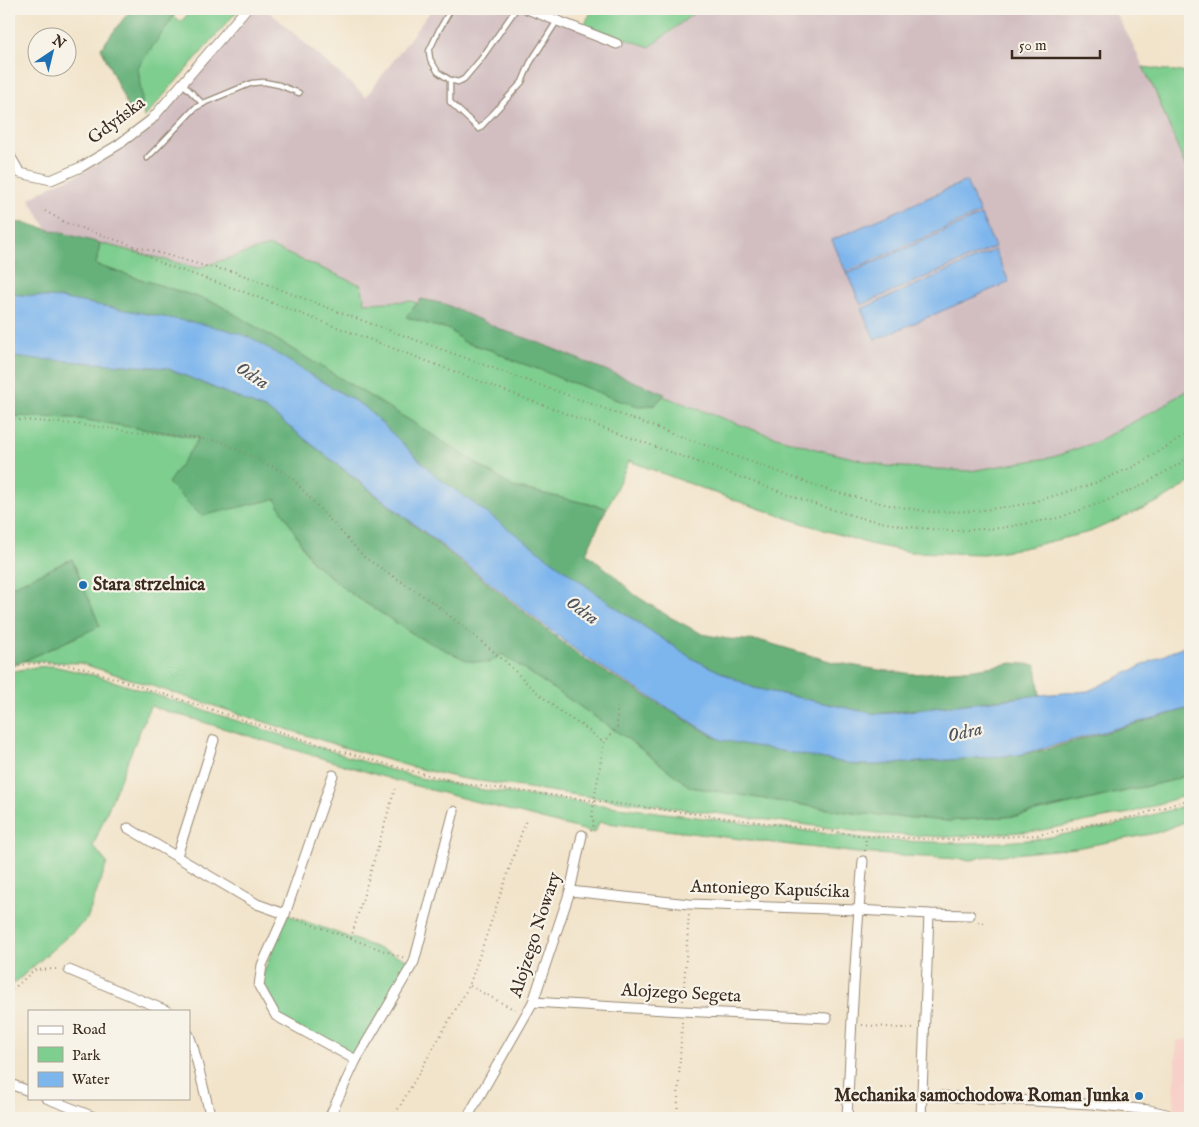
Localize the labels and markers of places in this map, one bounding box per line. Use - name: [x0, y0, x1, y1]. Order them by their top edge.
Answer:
- place label: Stara strzelnica: [93, 574, 206, 597]
- marker: Stara strzelnica: [77, 579, 89, 591]
- place label: Mechanika samochodowa Roman Junka: [834, 1085, 1130, 1108]
- marker: Mechanika samochodowa Roman Junka: [1133, 1090, 1145, 1102]

